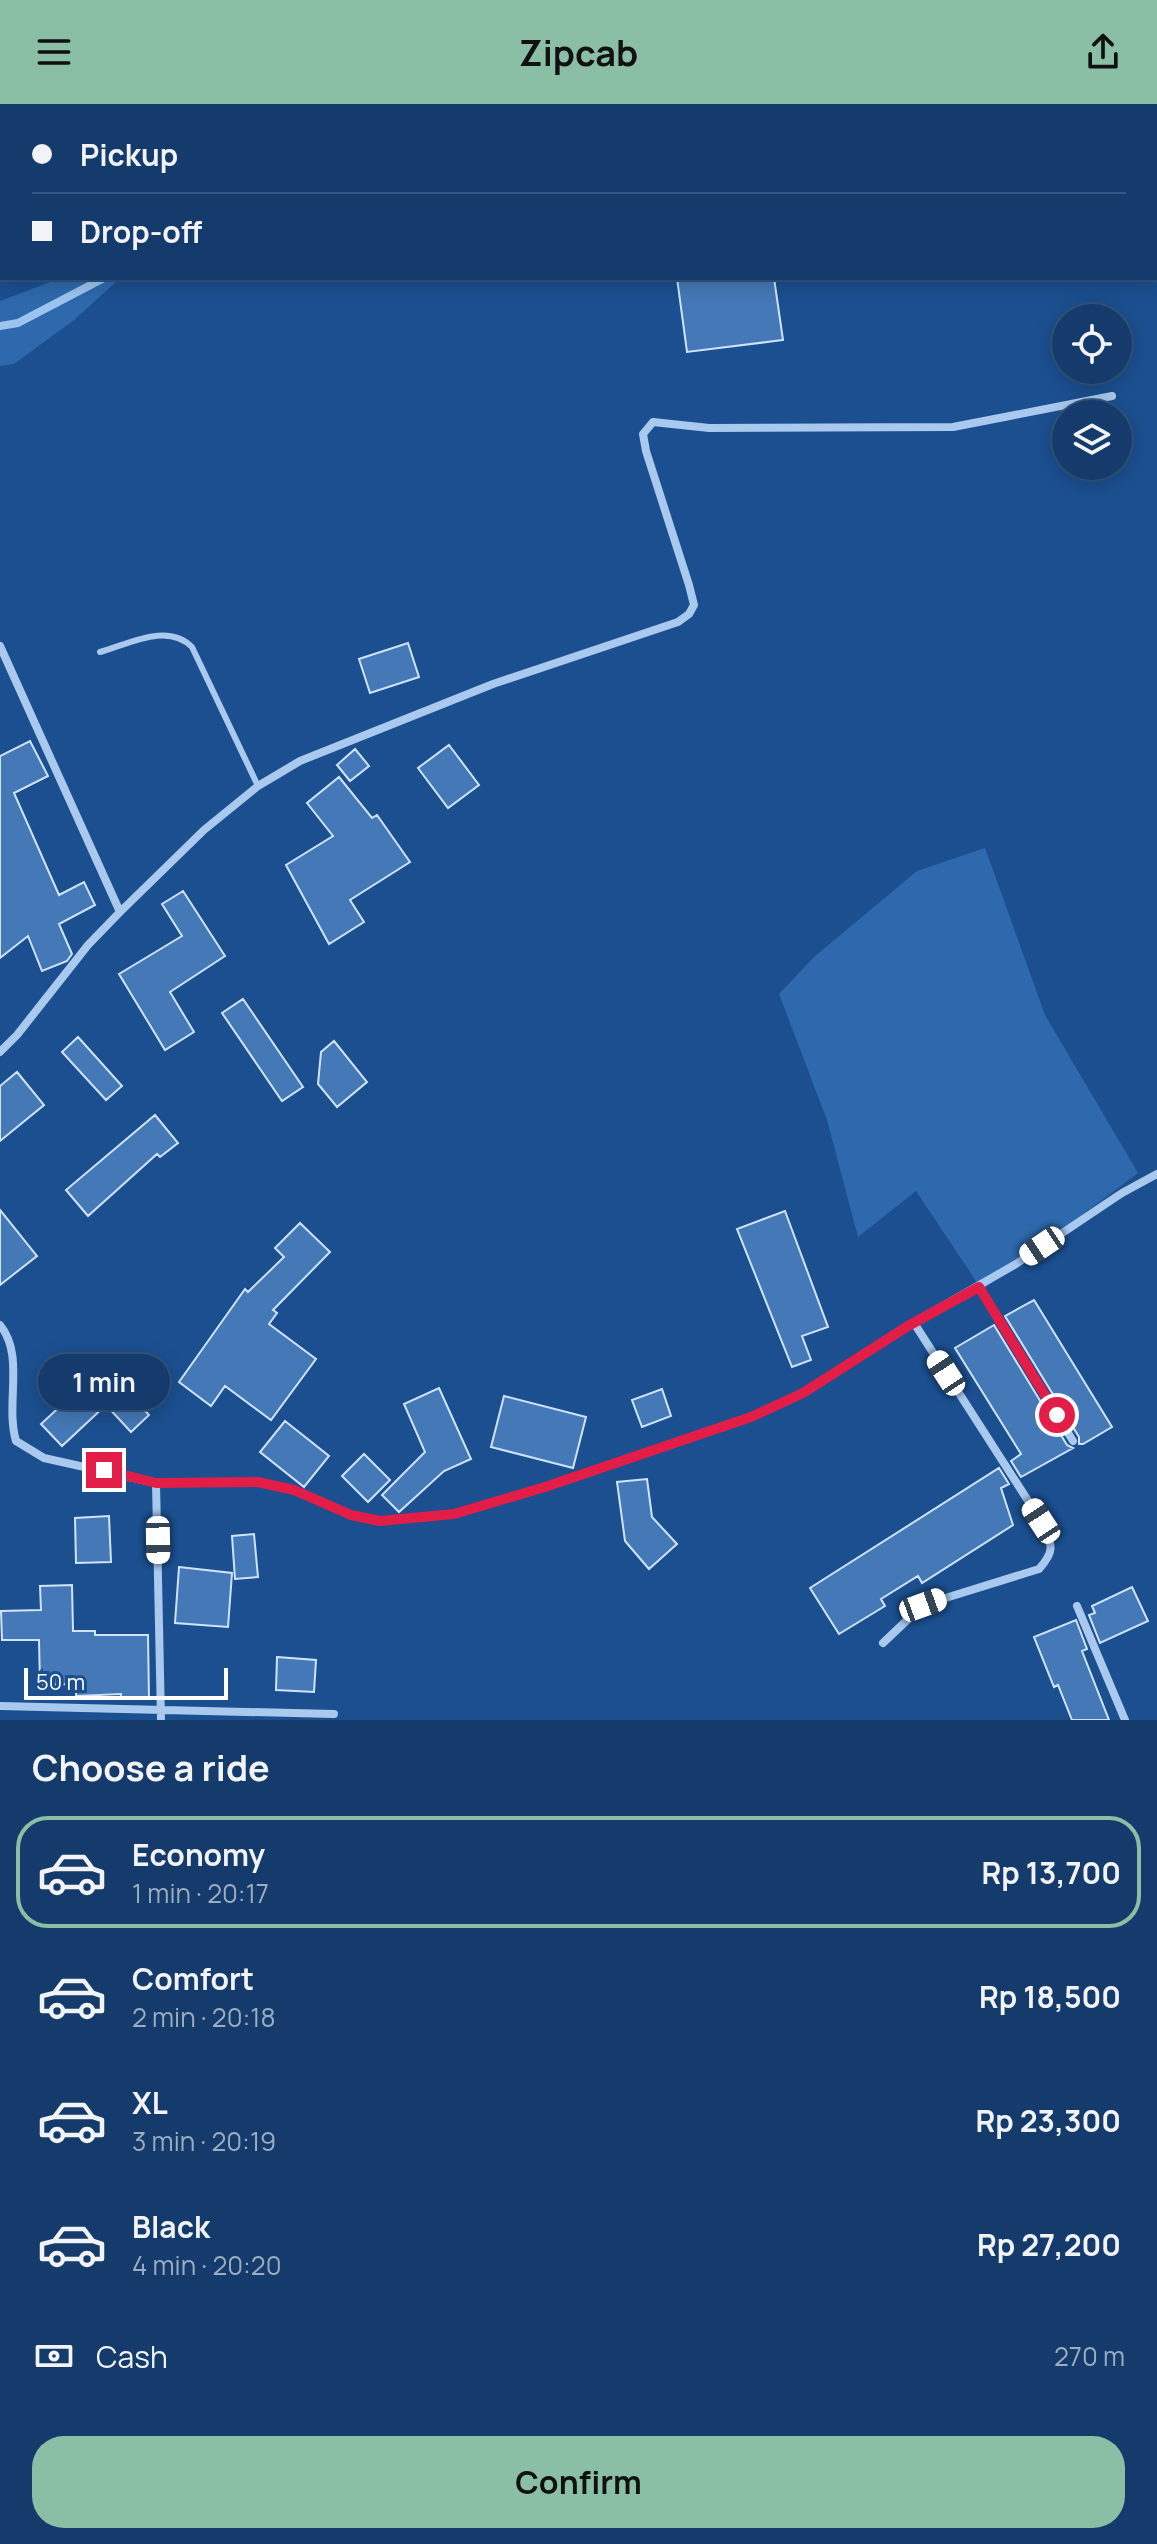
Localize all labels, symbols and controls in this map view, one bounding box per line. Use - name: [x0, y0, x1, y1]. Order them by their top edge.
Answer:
- text: Zipcab: [519, 28, 638, 77]
- icon: menu: [32, 30, 76, 74]
- icon: share: [1081, 30, 1125, 74]
- text: Pickup: [80, 134, 178, 175]
- text: Drop-off: [80, 211, 202, 252]
- map controls: [1052, 304, 1132, 480]
- button: locate: [1052, 304, 1132, 384]
- button: layers: [1052, 400, 1132, 480]
- car: [1015, 1223, 1069, 1269]
- car: [923, 1346, 969, 1400]
- callout: 1 min: [38, 1354, 170, 1410]
- text: 1 min: [72, 1364, 136, 1400]
- route start: [1039, 1397, 1075, 1433]
- route end: [86, 1452, 122, 1488]
- car: [1018, 1494, 1064, 1548]
- car: [146, 1516, 170, 1564]
- car: [896, 1586, 950, 1624]
- scale bar: [24, 1664, 228, 1700]
- text: 50 m: [36, 1667, 85, 1697]
- text: Choose a ride: [32, 1743, 270, 1792]
- text: Economy: [132, 1834, 265, 1875]
- icon: car: [36, 1836, 108, 1908]
- text: Rp 13,700: [982, 1852, 1121, 1893]
- text: 1 min · 20:17: [132, 1875, 269, 1911]
- text: Comfort: [132, 1958, 254, 1999]
- icon: car: [36, 1960, 108, 2032]
- text: Rp 18,500: [979, 1976, 1121, 2017]
- text: 2 min · 20:18: [132, 1999, 276, 2035]
- text: XL: [132, 2082, 168, 2123]
- icon: car: [36, 2084, 108, 2156]
- text: Rp 23,300: [975, 2100, 1121, 2141]
- text: 3 min · 20:19: [132, 2123, 276, 2159]
- text: Black: [132, 2206, 210, 2247]
- icon: car: [36, 2208, 108, 2280]
- text: Rp 27,200: [977, 2224, 1121, 2265]
- text: 4 min · 20:20: [132, 2247, 282, 2283]
- icon: cash: [32, 2334, 76, 2378]
- text: Cash: [96, 2336, 168, 2377]
- text: 270 m: [1054, 2338, 1125, 2374]
- button: Confirm: [32, 2436, 1125, 2528]

